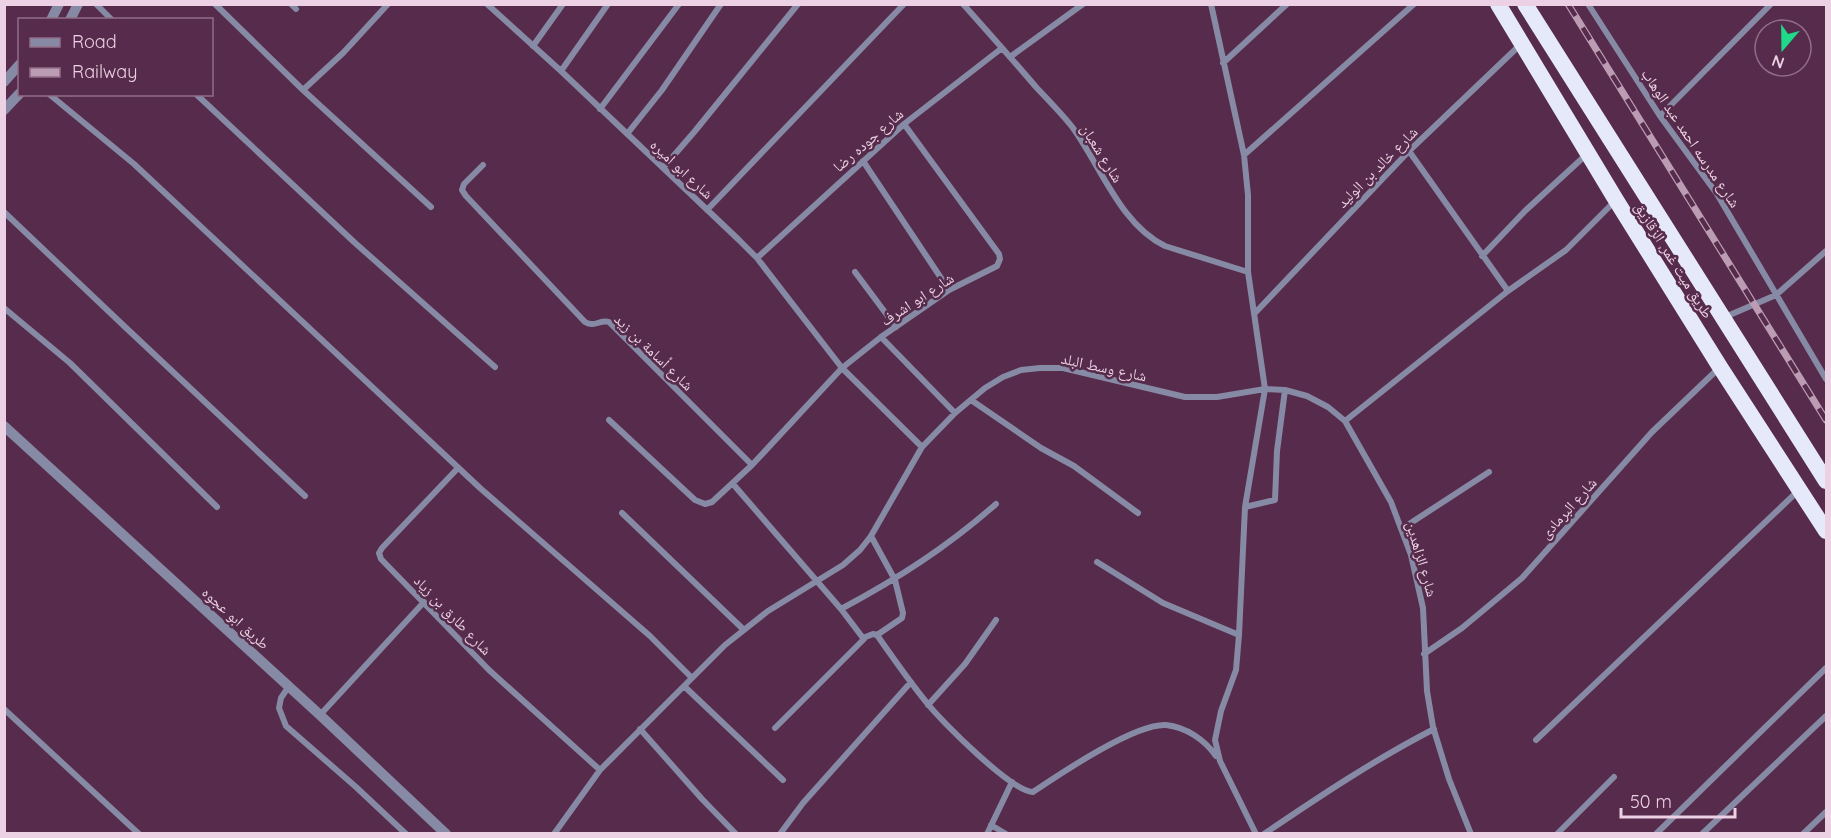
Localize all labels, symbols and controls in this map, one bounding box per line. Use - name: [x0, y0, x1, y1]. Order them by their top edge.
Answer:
- legend: [18, 18, 213, 96]
- north arrow: [1753, 18, 1813, 78]
- text: Road: [72, 30, 117, 53]
- text: N: [1769, 51, 1787, 74]
- text: Railway: [72, 60, 138, 83]
- street label: شارع مدرسه احمد عبد الوهاب: [1637, 65, 1745, 212]
- street label: شارع جوده رضا: [829, 104, 908, 176]
- street label: شارع شعبان: [1076, 120, 1128, 187]
- street label: شارع خالد بن الوليد: [1333, 122, 1422, 212]
- street label: شارع ابو اميره: [646, 135, 718, 204]
- street label: طريق ميت غمر, الزقازيق: [1630, 198, 1718, 322]
- street label: شارع ابو اشرف: [877, 268, 958, 331]
- street label: شارع أسامة بن زيد: [610, 310, 698, 395]
- street label: شارع وسط البلد: [1059, 349, 1149, 386]
- street label: شارع البرمادى: [1536, 473, 1601, 543]
- street label: شارع الزاهدين: [1401, 519, 1442, 599]
- street label: شارع طارق بن زياد: [409, 571, 496, 660]
- street label: طريق ابو عجوه: [198, 583, 274, 654]
- scale bar: [1621, 781, 1735, 819]
- text: 50 m: [1630, 790, 1672, 813]

